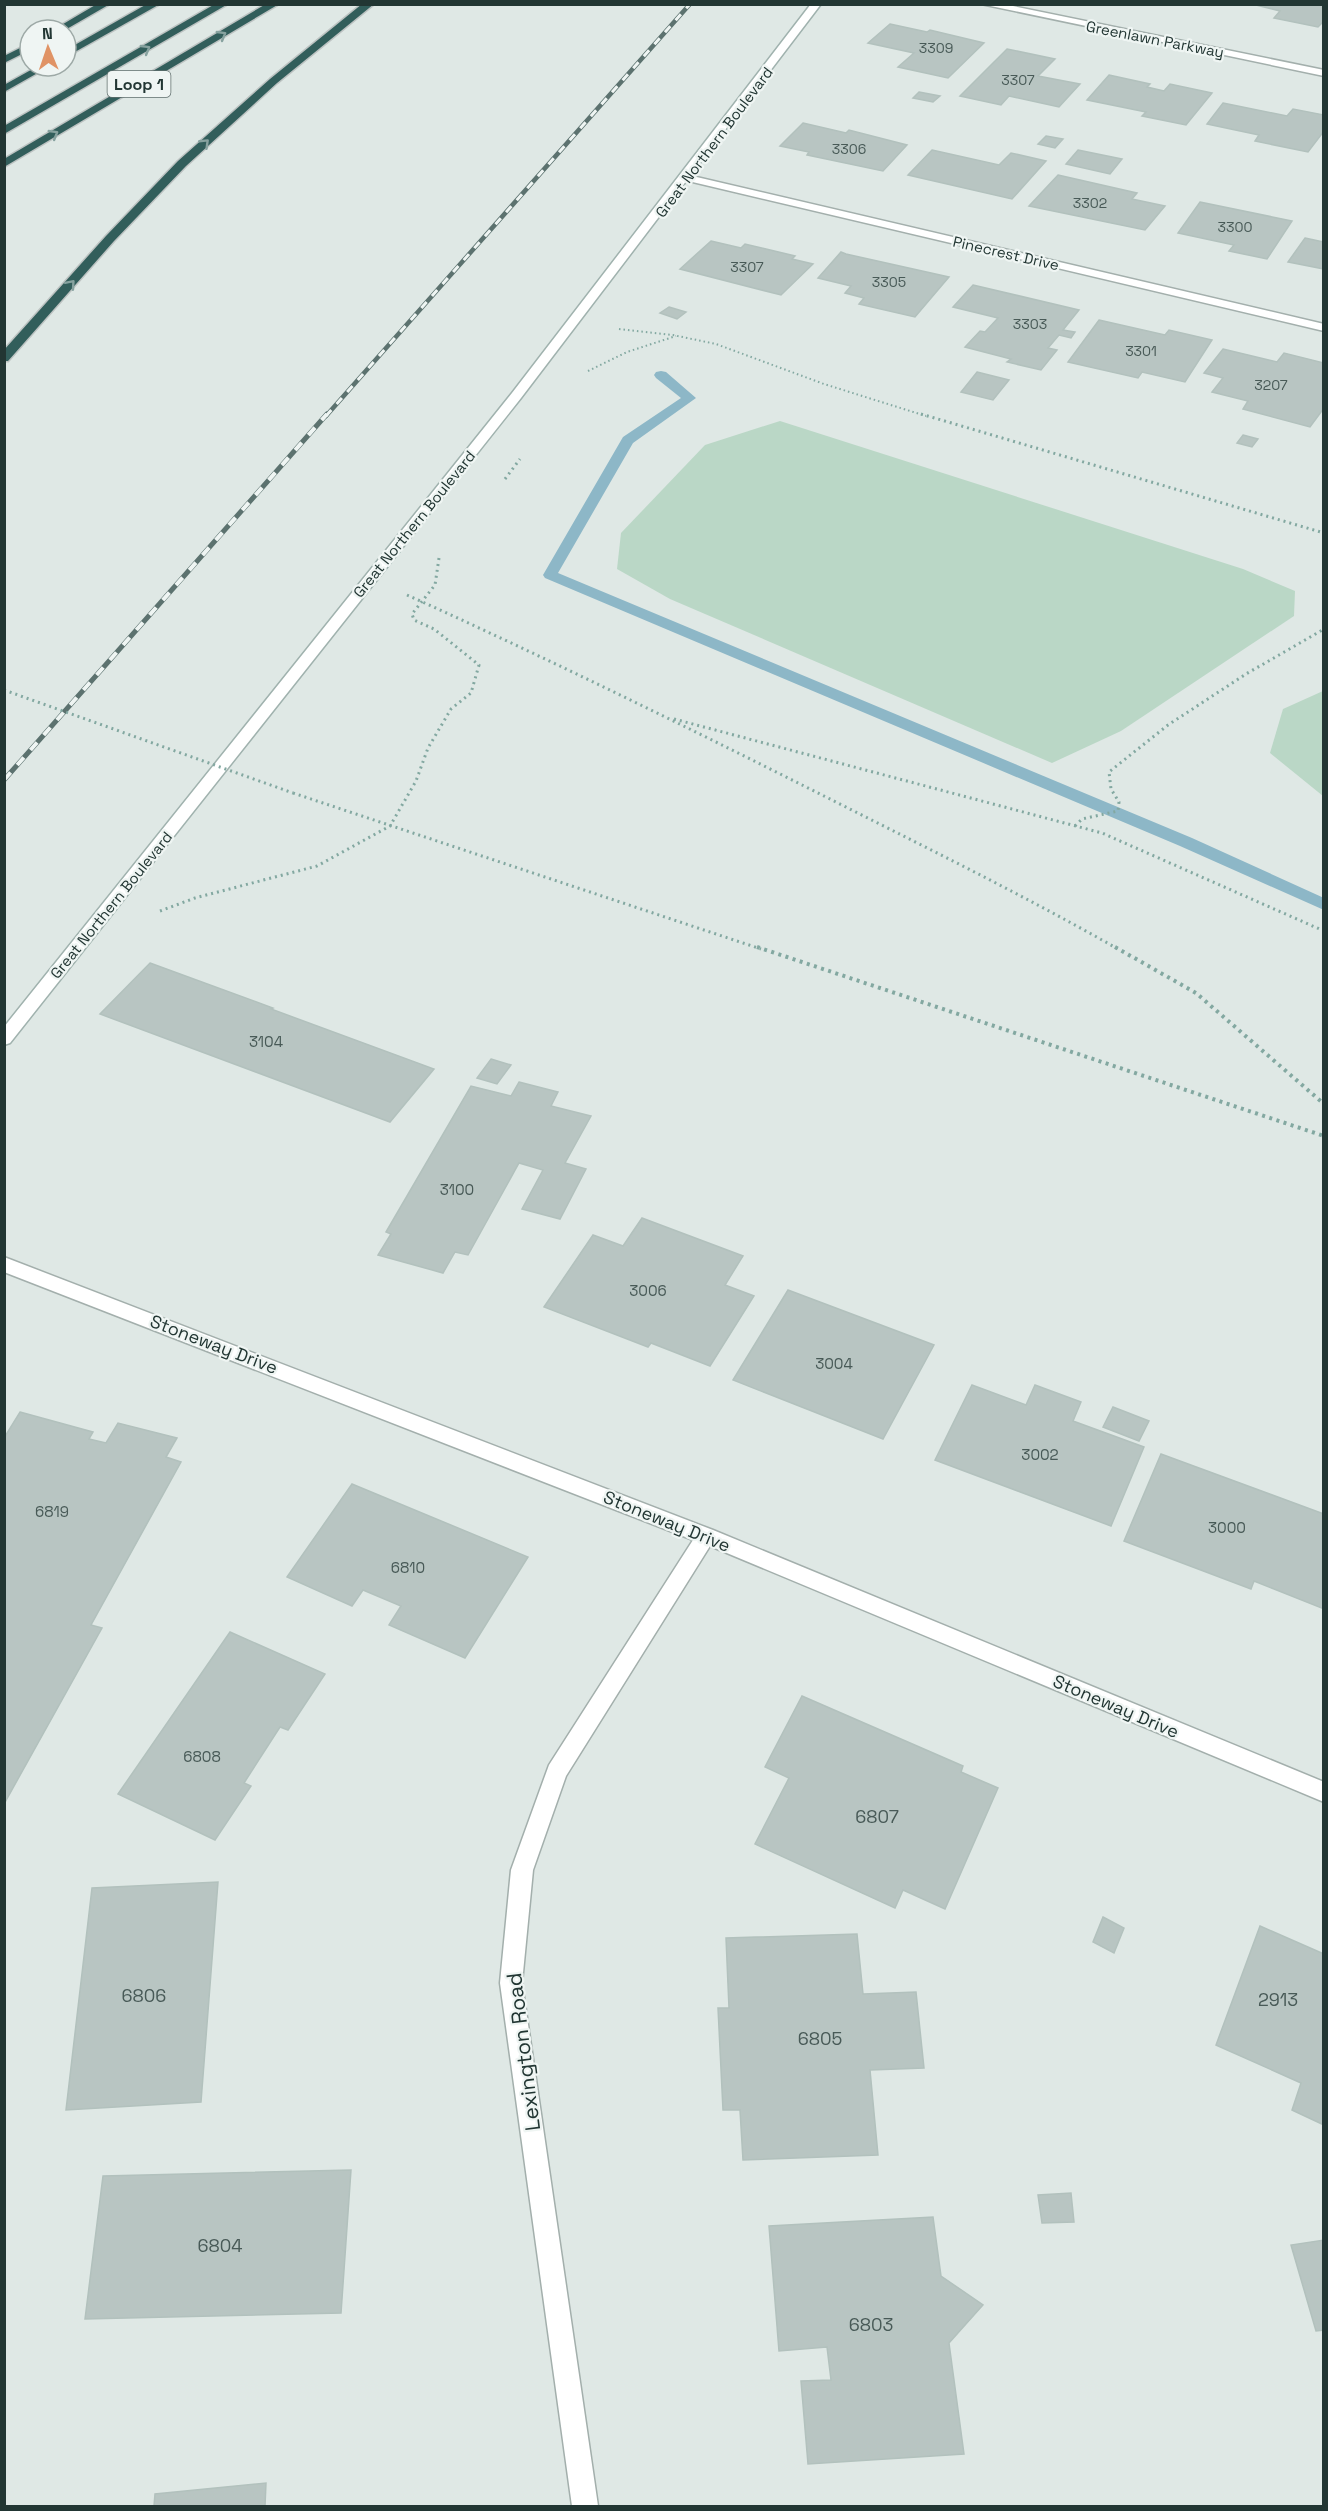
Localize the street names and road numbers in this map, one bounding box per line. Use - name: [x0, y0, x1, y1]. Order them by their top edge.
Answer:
- street label: Greenlawn Parkway: [1084, 16, 1226, 62]
- street label: Great Northern Boulevard: [651, 63, 777, 221]
- road number: Loop 1: [108, 71, 170, 97]
- street label: Pinecrest Drive: [951, 232, 1061, 274]
- street label: Great Northern Boulevard: [349, 447, 479, 601]
- street label: Great Northern Boulevard: [46, 828, 176, 982]
- street label: Stoneway Drive: [147, 1309, 281, 1379]
- street label: Stoneway Drive: [600, 1485, 734, 1557]
- street label: Stoneway Drive: [1049, 1669, 1183, 1743]
- street label: Lexington Road: [500, 1971, 546, 2133]

